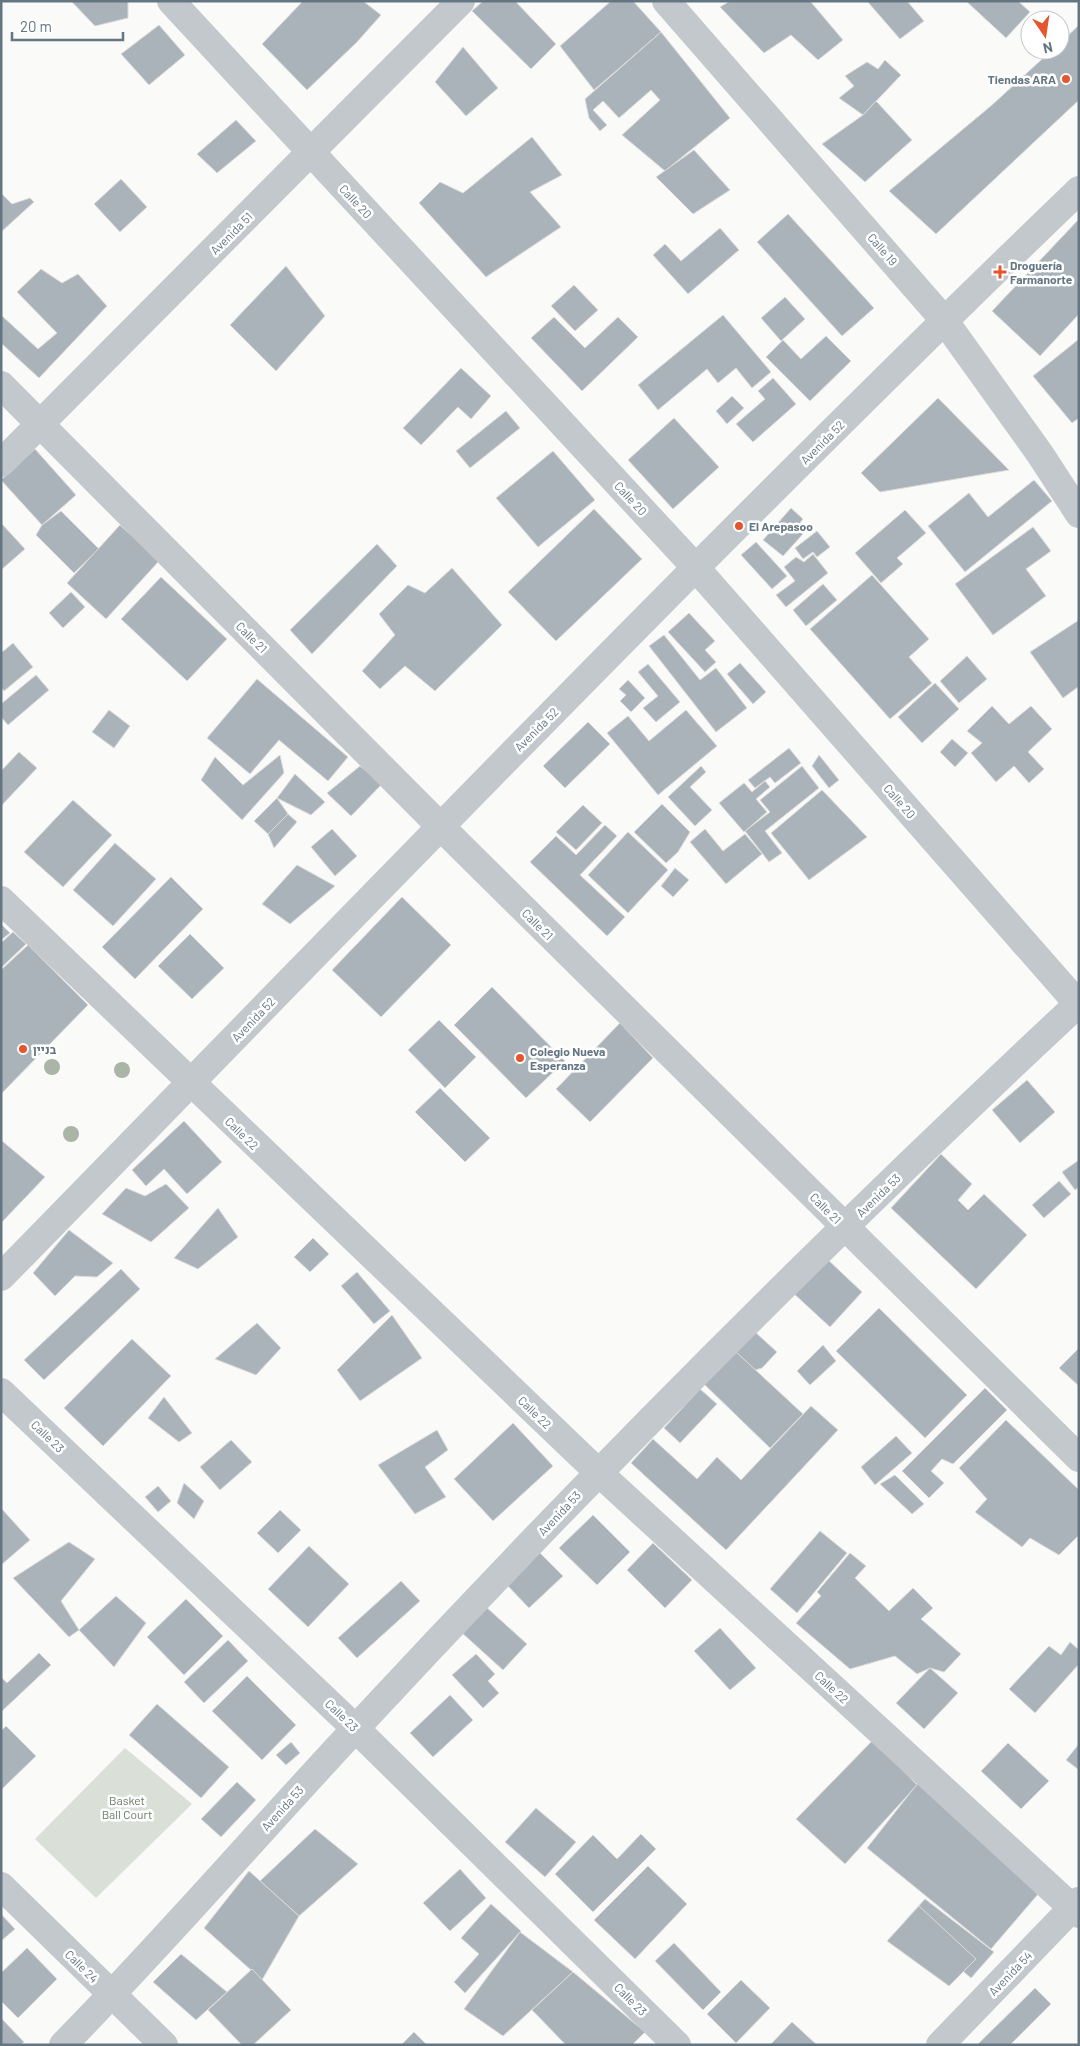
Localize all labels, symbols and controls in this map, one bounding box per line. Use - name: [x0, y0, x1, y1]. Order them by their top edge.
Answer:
- scale bar: [12, 10, 124, 42]
- north arrow: [1020, 10, 1070, 60]
- text: 20 m: [20, 17, 52, 35]
- text: N: [1042, 39, 1054, 57]
- place label: Tiendas ARA: [988, 72, 1056, 86]
- marker: Tiendas ARA: [1060, 73, 1072, 85]
- street label: Calle 20: [337, 181, 375, 221]
- street label: Avenida 51: [207, 209, 255, 257]
- street label: Calle 19: [865, 230, 901, 268]
- place label: Droguería Farmanorte: [1010, 258, 1073, 286]
- marker: Droguería Farmanorte: [994, 266, 1006, 278]
- street label: Avenida 52: [797, 417, 847, 467]
- street label: Calle 20: [612, 478, 650, 518]
- place label: El Arepasoo: [749, 519, 813, 533]
- marker: El Arepasoo: [733, 520, 745, 532]
- street label: Calle 21: [234, 619, 270, 655]
- street label: Avenida 52: [511, 704, 561, 754]
- street label: Calle 20: [881, 781, 919, 821]
- street label: Calle 21: [520, 906, 556, 942]
- street label: Avenida 52: [228, 994, 278, 1044]
- place label: בניין: [33, 1042, 57, 1056]
- marker: בניין: [17, 1043, 29, 1055]
- place label: Colegio Nueva Esperanza: [530, 1044, 605, 1072]
- marker: Colegio Nueva Esperanza: [514, 1052, 526, 1064]
- street label: Calle 22: [223, 1114, 261, 1152]
- street label: Avenida 53: [853, 1171, 903, 1219]
- street label: Calle 21: [808, 1190, 844, 1226]
- street label: Calle 22: [516, 1393, 554, 1431]
- street label: Calle 23: [29, 1417, 67, 1455]
- street label: Avenida 53: [535, 1488, 583, 1538]
- street label: Calle 22: [812, 1668, 852, 1706]
- street label: Calle 23: [323, 1696, 361, 1734]
- street label: Avenida 53: [258, 1783, 306, 1833]
- park label: Basket Ball Court: [102, 1793, 152, 1821]
- street label: Calle 24: [63, 1947, 101, 1985]
- street label: Avenida 54: [985, 1948, 1035, 1998]
- street label: Calle 23: [612, 1980, 650, 2018]

